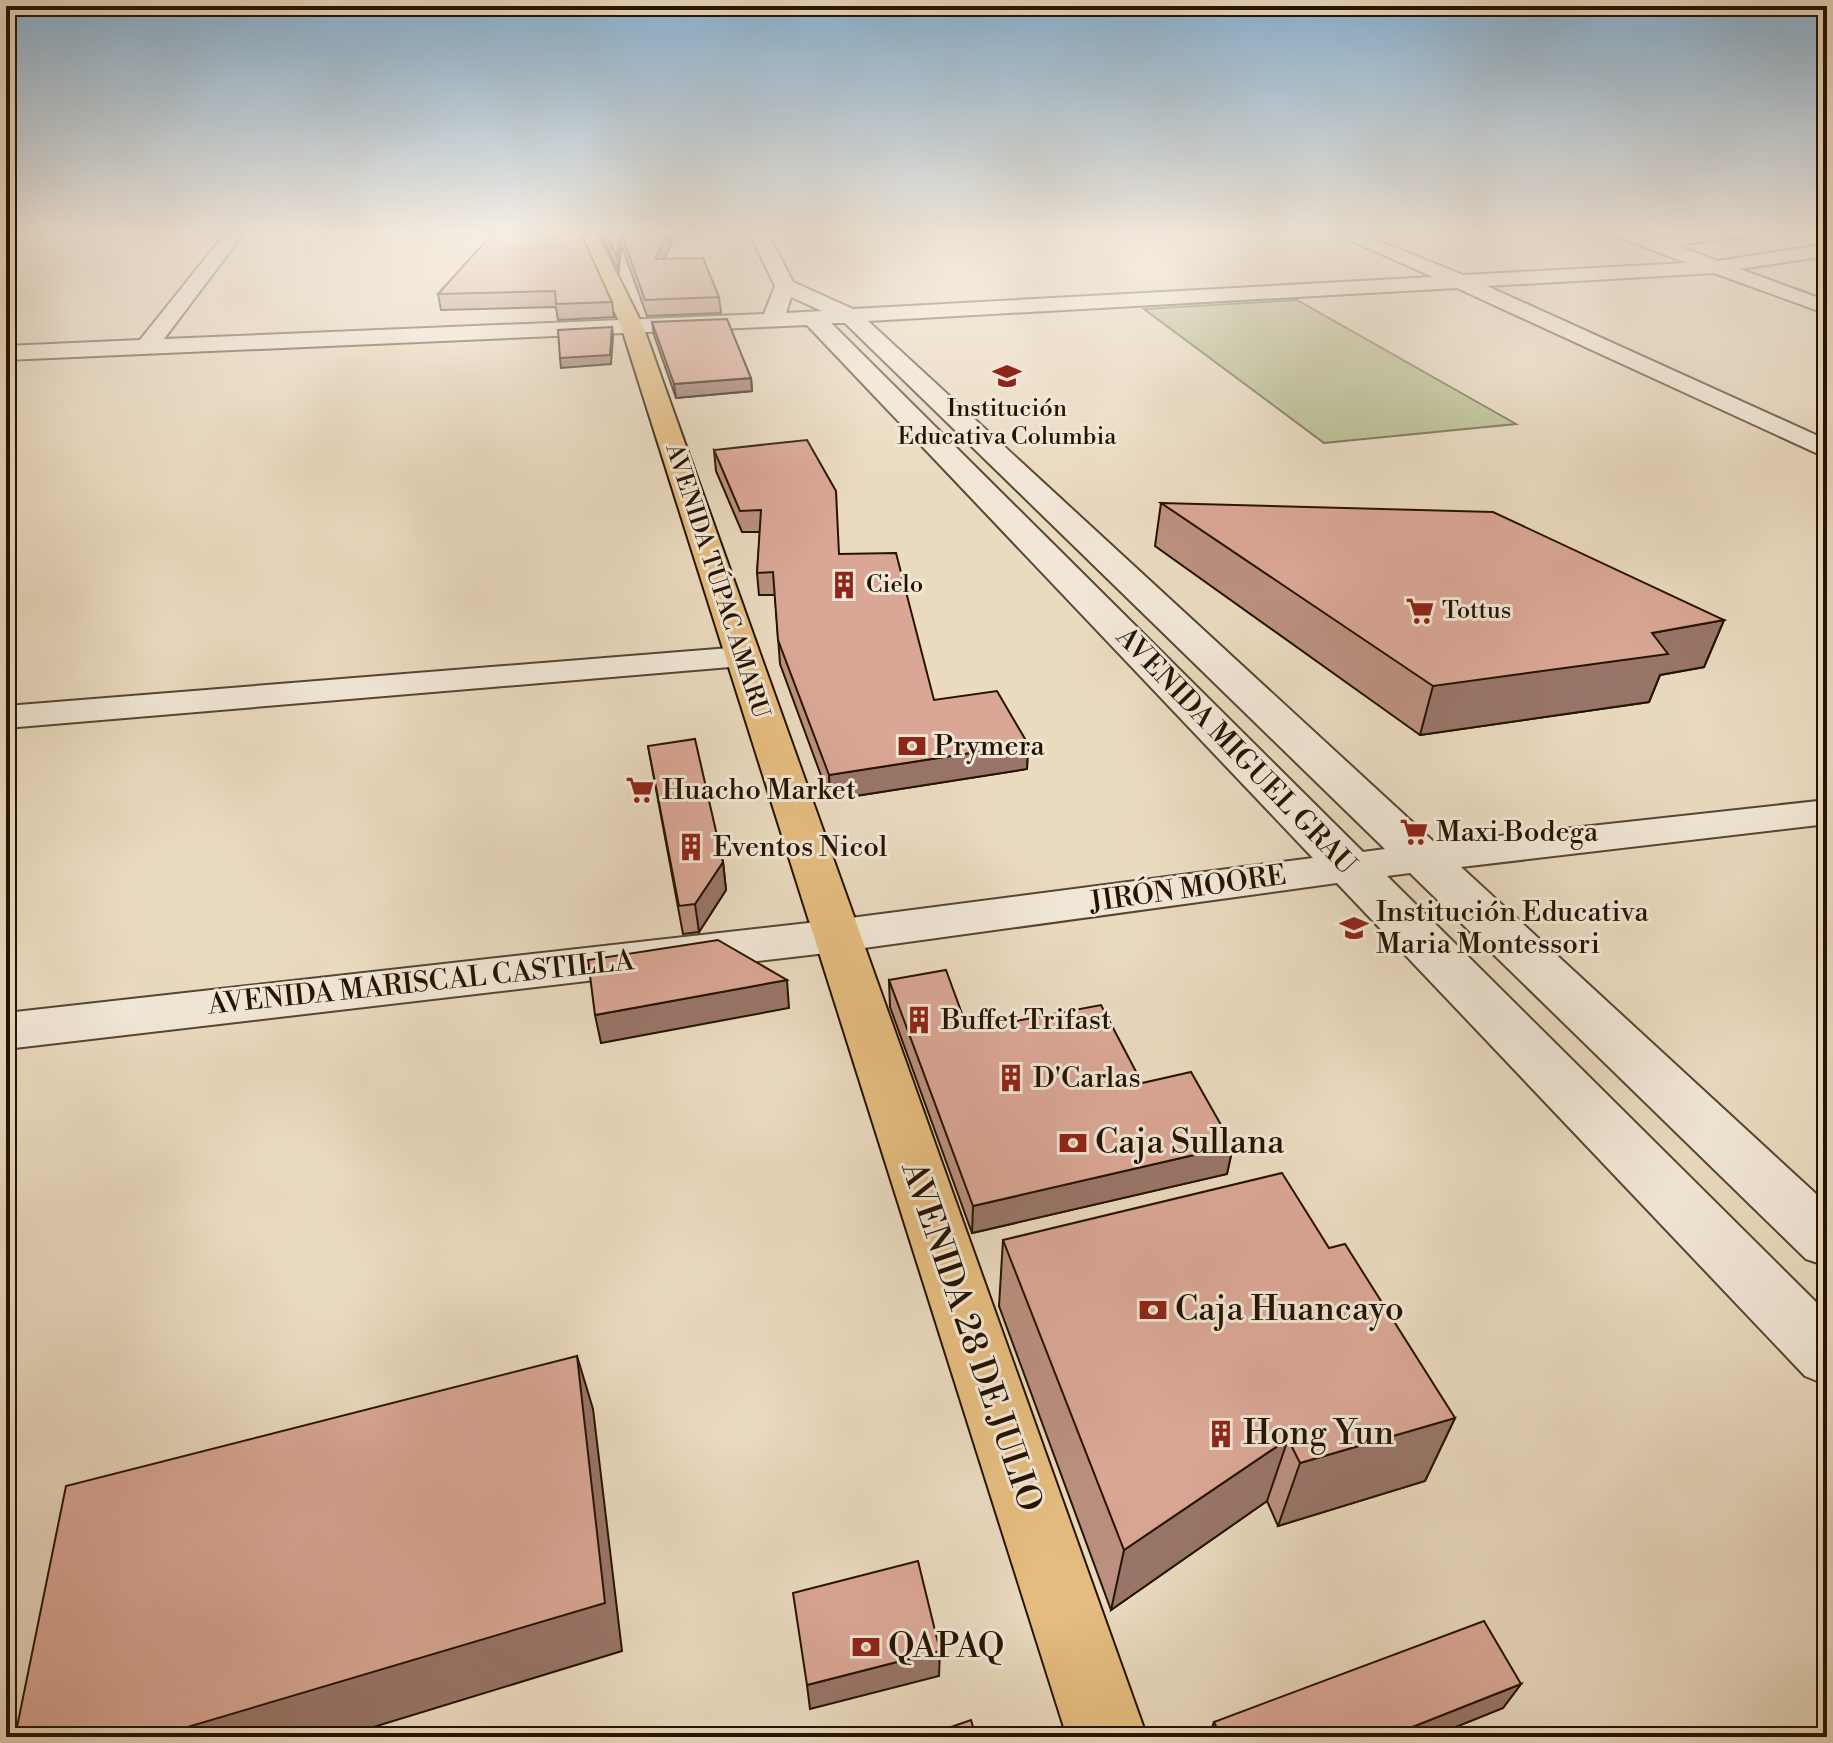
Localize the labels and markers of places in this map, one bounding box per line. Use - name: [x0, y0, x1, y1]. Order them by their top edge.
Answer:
- school or university icon: Institución Educativa Columbia: [992, 361, 1022, 391]
- place label: Institución Educativa Columbia: [897, 394, 1117, 452]
- building icon: Cielo: [829, 570, 859, 600]
- place label: Cielo: [866, 570, 923, 600]
- supermarket icon: Tottus: [1405, 596, 1435, 626]
- place label: Tottus: [1442, 596, 1511, 626]
- place label: Prymera: [934, 729, 1046, 764]
- bank icon: Prymera: [897, 731, 927, 761]
- place label: Huacho Market: [662, 773, 856, 808]
- supermarket icon: Huacho Market: [625, 775, 655, 805]
- place label: Maxi Bodega: [1436, 815, 1599, 850]
- supermarket icon: Maxi Bodega: [1399, 817, 1429, 847]
- place label: Eventos Nicol: [713, 830, 887, 865]
- building icon: Eventos Nicol: [676, 832, 706, 862]
- place label: Institución Educativa Maria Montessori: [1376, 895, 1650, 962]
- school or university icon: Institución Educativa Maria Montessori: [1339, 913, 1369, 943]
- place label: Buffet Trifast: [940, 1003, 1111, 1038]
- building icon: Buffet Trifast: [904, 1005, 934, 1035]
- place label: D'Carlas: [1033, 1061, 1141, 1096]
- building icon: D'Carlas: [996, 1063, 1026, 1093]
- place label: Caja Sullana: [1095, 1122, 1285, 1164]
- bank icon: Caja Sullana: [1058, 1128, 1088, 1158]
- place label: Caja Huancayo: [1175, 1289, 1404, 1331]
- bank icon: Caja Huancayo: [1138, 1295, 1168, 1325]
- place label: Hong Yun: [1243, 1413, 1394, 1455]
- building icon: Hong Yun: [1206, 1419, 1236, 1449]
- place label: QAPAQ: [888, 1626, 1004, 1668]
- bank icon: QAPAQ: [851, 1632, 881, 1662]

